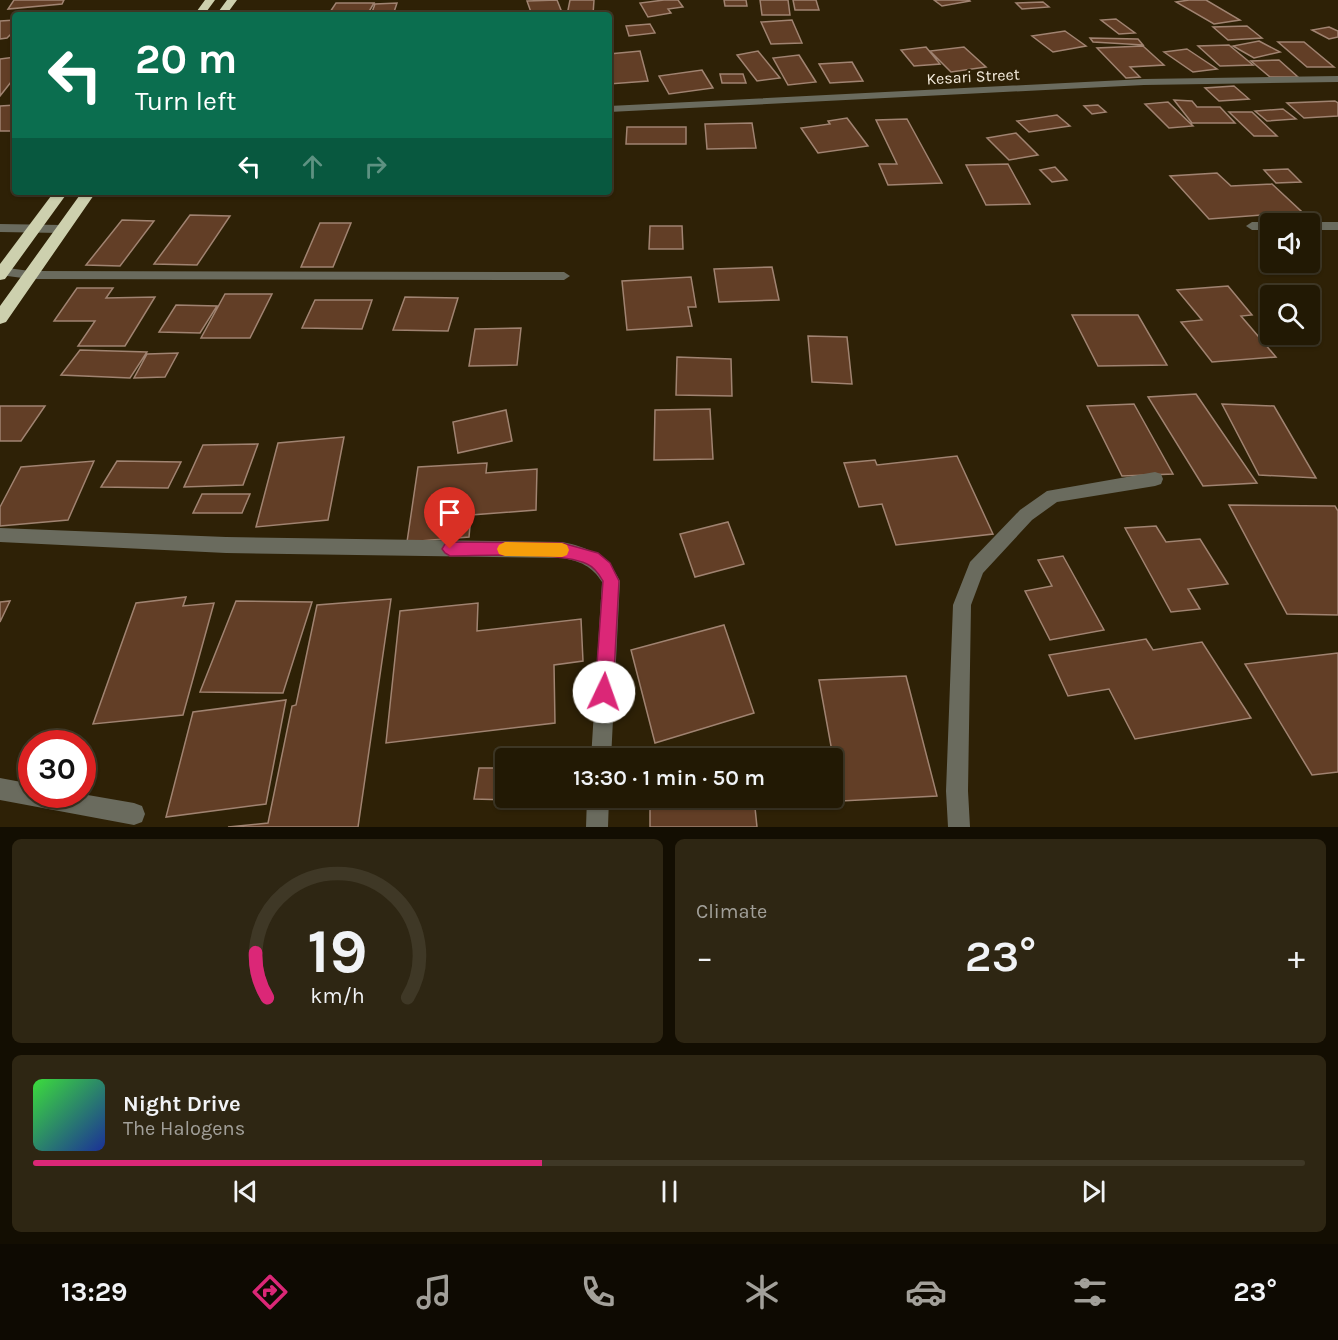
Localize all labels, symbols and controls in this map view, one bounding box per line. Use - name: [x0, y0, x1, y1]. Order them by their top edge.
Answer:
- text: 20 m: [135, 34, 237, 84]
- icon: left: [36, 36, 114, 114]
- street label: Kesari Street: [926, 65, 1020, 88]
- text: Turn left: [135, 85, 236, 117]
- icon: left: [233, 150, 266, 183]
- icon: ahead: [296, 150, 329, 183]
- icon: right: [359, 150, 392, 183]
- map controls: [1260, 213, 1320, 345]
- button: sound: [1260, 213, 1320, 273]
- button: search: [1260, 285, 1320, 345]
- pin: [424, 487, 475, 549]
- icon: arrive: [433, 496, 466, 529]
- position arrow: [572, 660, 636, 724]
- speed limit sign: 30: [18, 730, 96, 808]
- text: 13:30 · 1 min · 50 m: [573, 765, 765, 791]
- text: Climate: [696, 900, 767, 923]
- text: 19: [307, 915, 368, 988]
- text: 23°: [965, 930, 1036, 982]
- text: −: [696, 938, 713, 976]
- text: +: [1288, 938, 1305, 976]
- text: km/h: [310, 983, 365, 1008]
- text: Night Drive: [123, 1091, 241, 1117]
- text: The Halogens: [123, 1117, 245, 1140]
- icon: previous: [229, 1175, 262, 1208]
- icon: pause: [653, 1175, 686, 1208]
- icon: next: [1077, 1175, 1110, 1208]
- icon: directions: [249, 1271, 291, 1313]
- icon: music: [413, 1271, 455, 1313]
- icon: phone: [577, 1271, 619, 1313]
- icon: climate: [741, 1271, 783, 1313]
- icon: car: [905, 1271, 947, 1313]
- icon: filters: [1069, 1271, 1111, 1313]
- text: 13:29: [61, 1276, 128, 1308]
- text: 23°: [1233, 1276, 1277, 1308]

